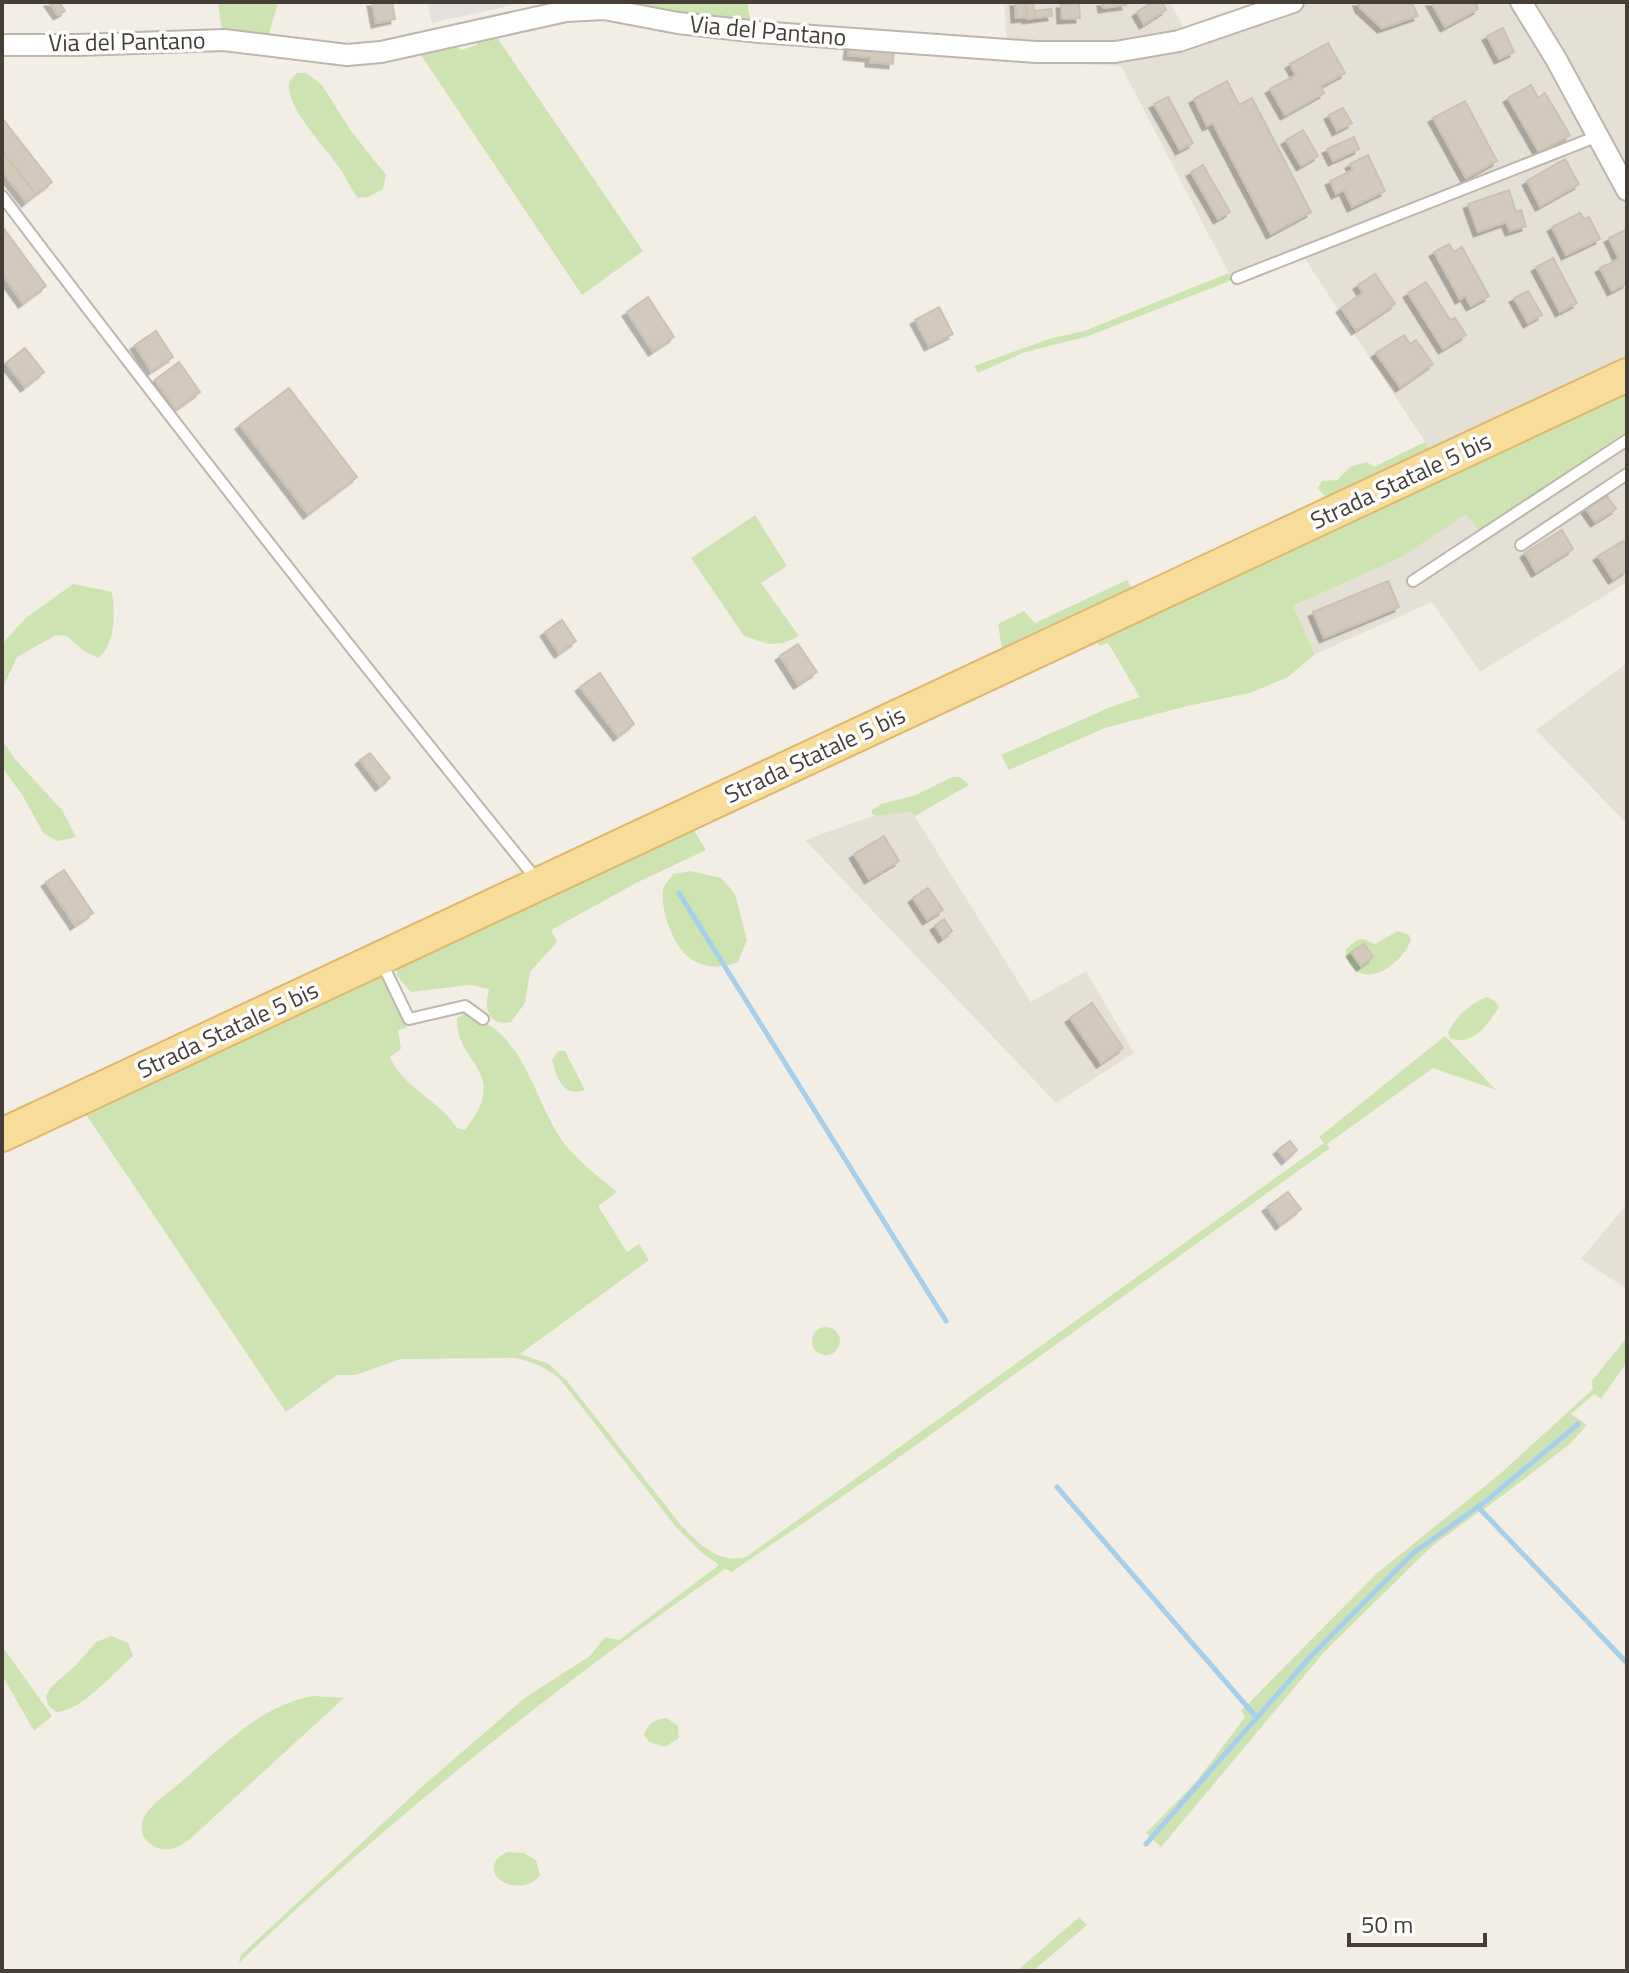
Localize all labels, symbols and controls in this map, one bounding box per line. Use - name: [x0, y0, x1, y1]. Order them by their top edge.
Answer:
- street label: Via del Pantano: [688, 5, 848, 55]
- street label: Via del Pantano: [48, 22, 206, 60]
- street label: Strada Statale 5 bis: [1304, 422, 1497, 538]
- street label: Strada Statale 5 bis: [718, 696, 911, 812]
- street label: Strada Statale 5 bis: [131, 971, 324, 1087]
- scale bar: [1349, 1897, 1485, 1947]
- text: 50 m: [1361, 1906, 1413, 1942]

